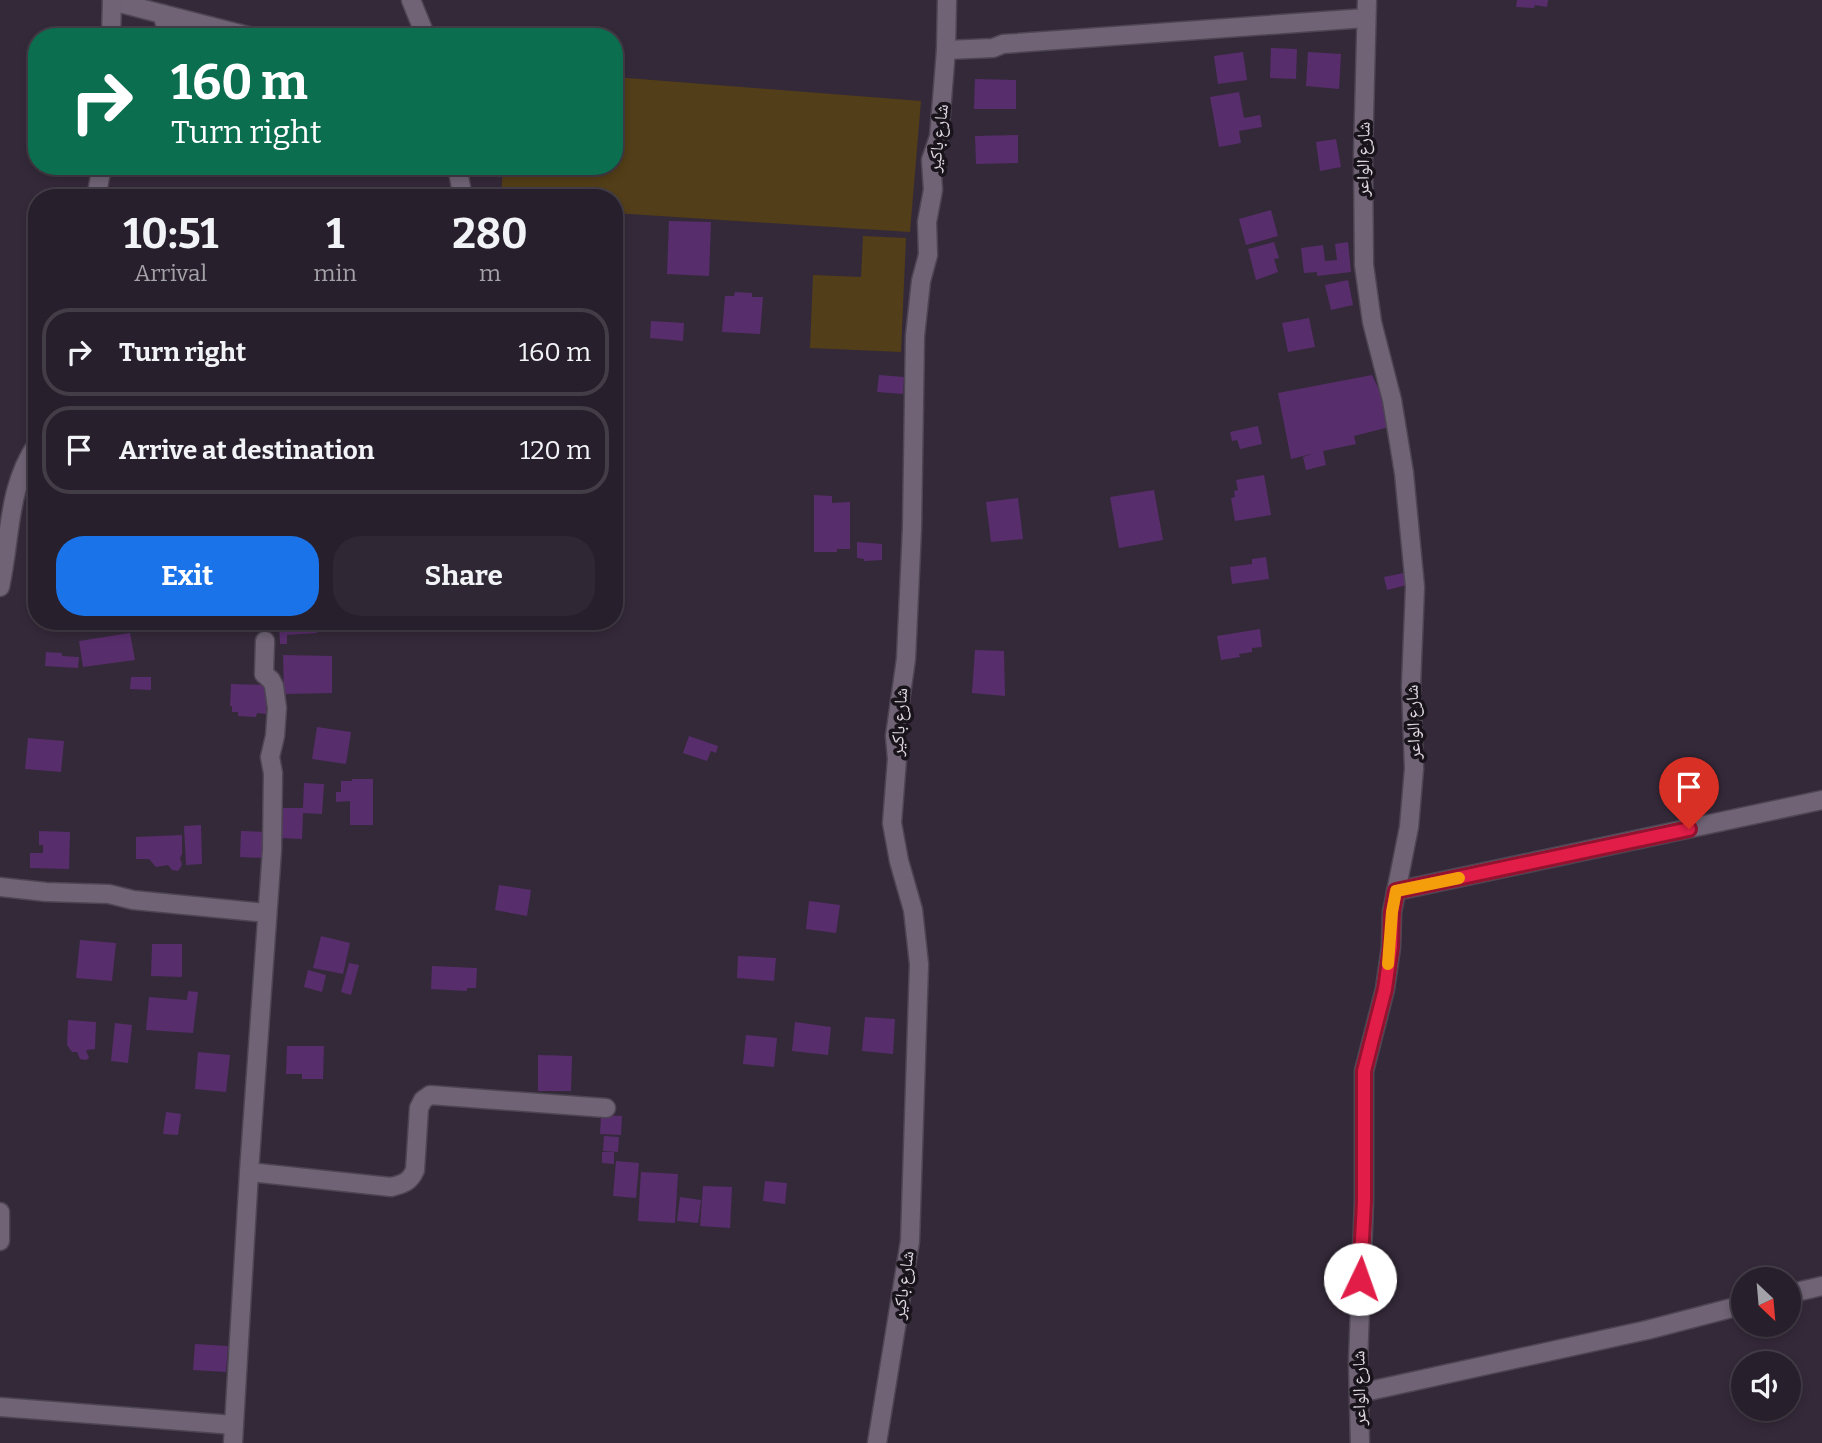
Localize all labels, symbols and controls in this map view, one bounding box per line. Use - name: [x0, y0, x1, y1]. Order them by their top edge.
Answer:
- text: 160 m: [171, 53, 308, 112]
- icon: right: [56, 56, 147, 147]
- street label: شارع باكير: [923, 103, 953, 174]
- text: Turn right: [171, 113, 322, 151]
- street label: شارع الواعر: [1351, 121, 1375, 198]
- text: 10:51: [123, 209, 218, 259]
- text: 1: [326, 209, 344, 259]
- text: 280: [452, 209, 528, 259]
- text: Arrival: [134, 259, 207, 287]
- text: min: [314, 259, 357, 287]
- text: m: [479, 259, 501, 287]
- icon: right: [60, 333, 98, 371]
- text: Turn right: [119, 337, 246, 368]
- text: 160 m: [519, 337, 591, 368]
- icon: arrive: [60, 431, 98, 469]
- text: Arrive at destination: [119, 435, 374, 466]
- text: 120 m: [520, 435, 591, 466]
- button: Exit: [56, 536, 319, 616]
- button: Share: [333, 536, 595, 616]
- street label: شارع الواعر: [1401, 684, 1425, 761]
- street label: شارع باكير: [886, 687, 912, 758]
- pin: [1659, 757, 1719, 829]
- icon: arrive: [1670, 768, 1708, 806]
- position arrow: [1323, 1242, 1397, 1316]
- street label: شارع باكير: [887, 1250, 919, 1321]
- north arrow: [1731, 1267, 1801, 1337]
- map controls: [1731, 1267, 1801, 1421]
- street label: شارع الواعر: [1347, 1350, 1371, 1427]
- button: sound: [1731, 1351, 1801, 1421]

